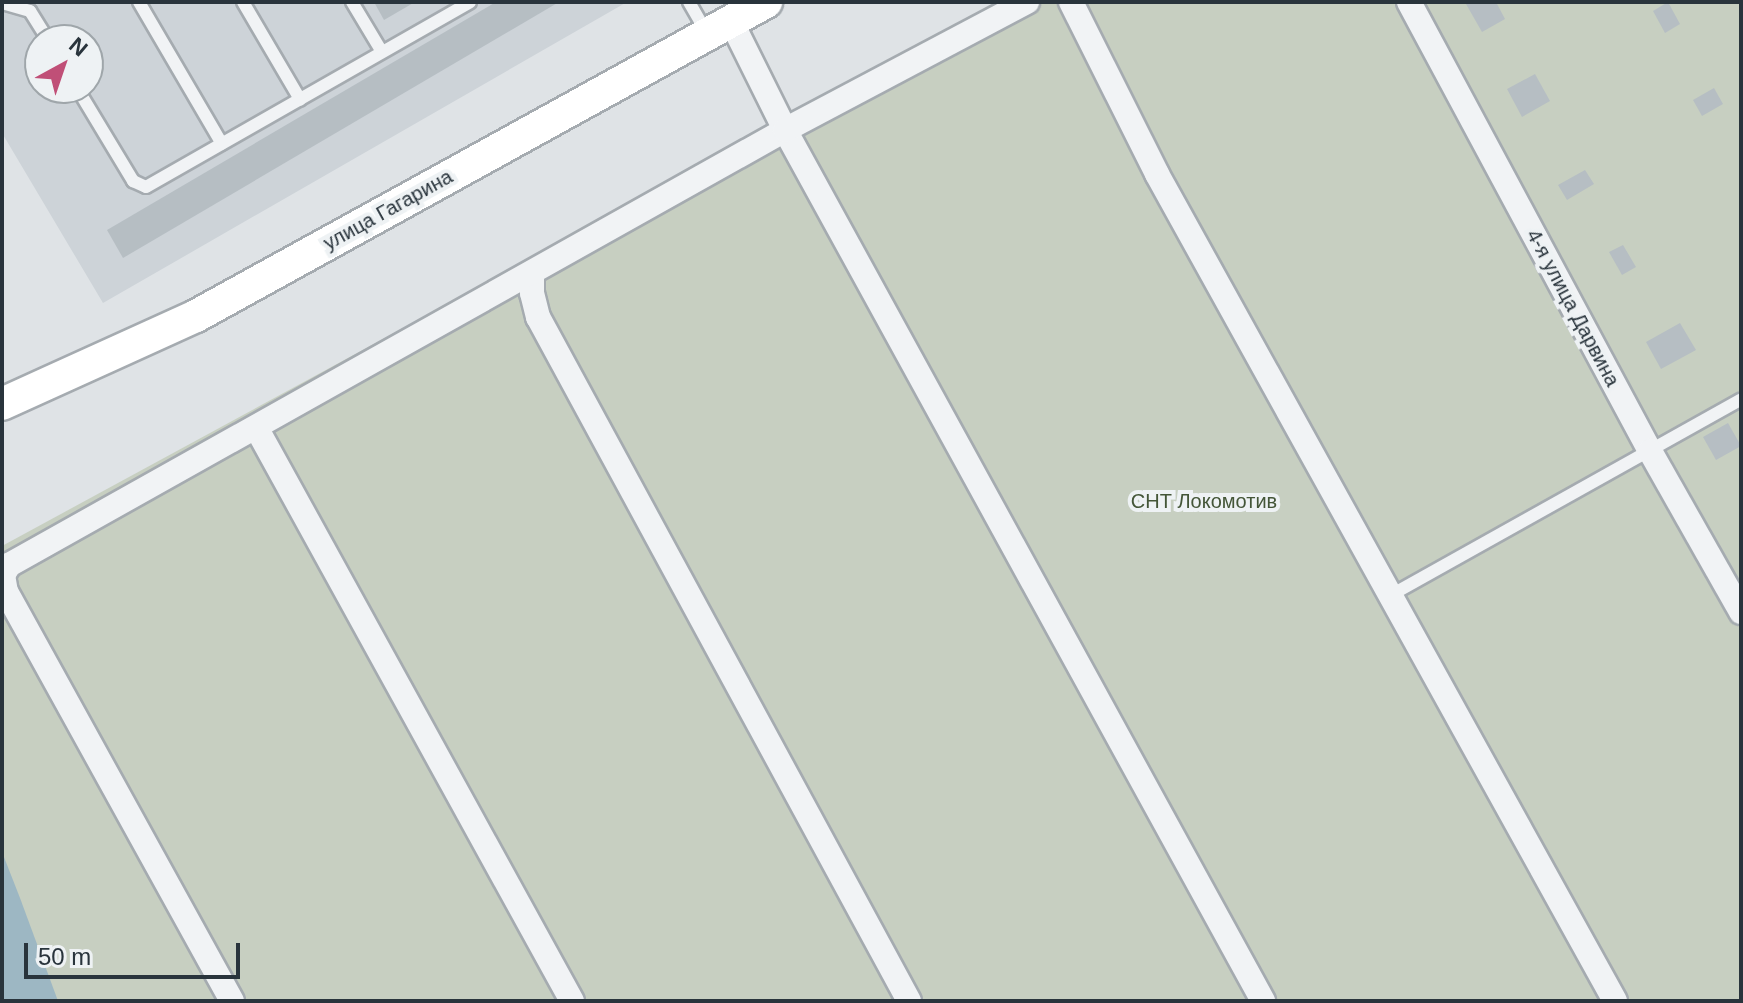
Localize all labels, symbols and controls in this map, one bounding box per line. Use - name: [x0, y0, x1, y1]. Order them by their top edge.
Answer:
- north arrow: [24, 24, 104, 104]
- text: N: [64, 32, 93, 61]
- street label: улица Гагарина: [319, 165, 457, 255]
- street label: 4-я улица Дарвина: [1521, 225, 1625, 391]
- park label: СНТ Локомотив: [1131, 489, 1277, 513]
- scale bar: [28, 927, 244, 977]
- text: 50 m: [38, 943, 91, 970]

